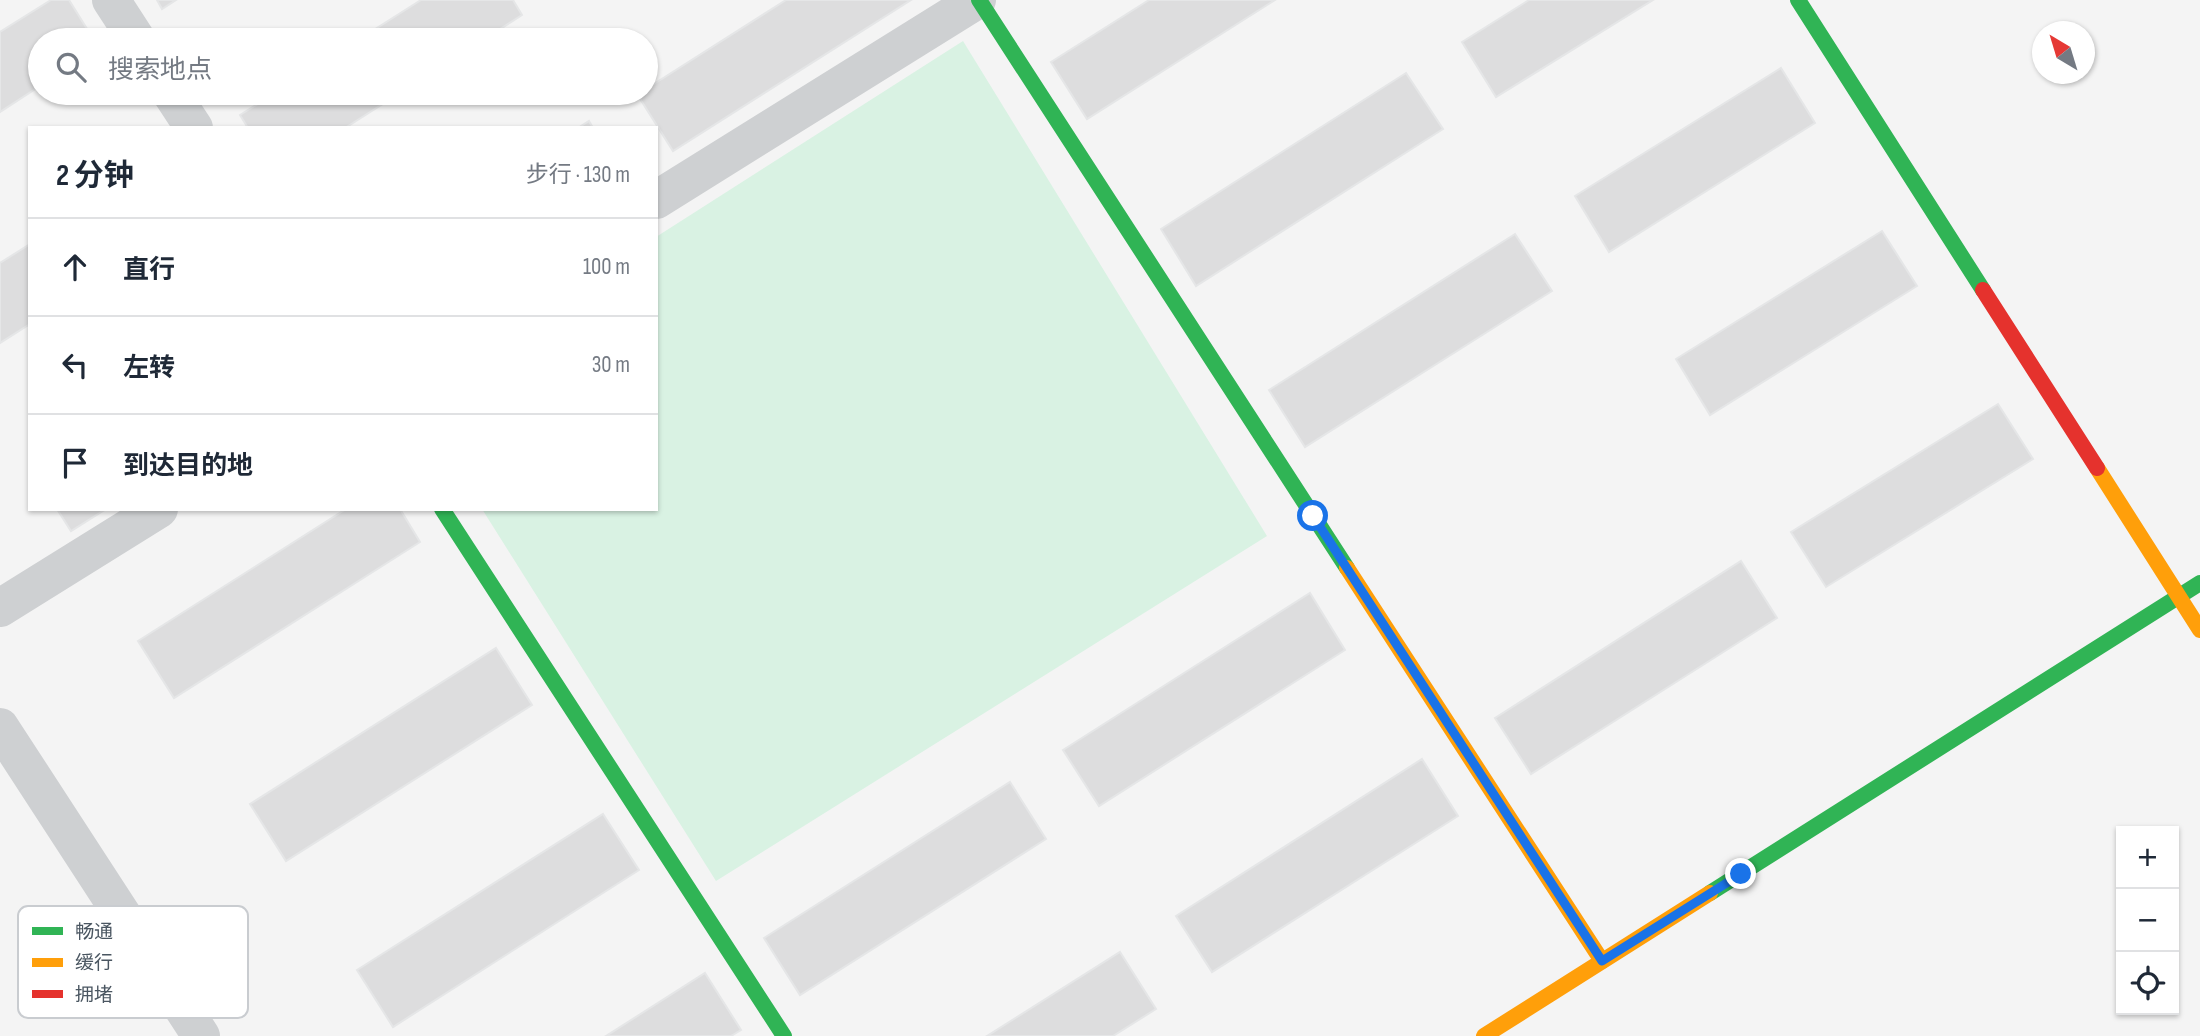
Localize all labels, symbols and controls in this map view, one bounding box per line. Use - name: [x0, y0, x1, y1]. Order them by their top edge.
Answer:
- north arrow: [2032, 21, 2095, 84]
- search box: [28, 28, 658, 105]
- icon: search: [52, 48, 90, 86]
- text: 搜索地点: [108, 55, 212, 86]
- text: 2 分钟: [56, 158, 134, 194]
- text: 步行 · 130 m: [526, 161, 630, 189]
- icon: ahead: [56, 248, 94, 286]
- text: 100 m: [583, 253, 630, 281]
- text: 直行: [123, 255, 175, 286]
- icon: left: [56, 346, 94, 384]
- text: 30 m: [592, 351, 630, 379]
- text: 左转: [123, 353, 175, 384]
- icon: arrive: [56, 444, 94, 482]
- text: 到达目的地: [123, 451, 253, 482]
- route start: [1297, 500, 1328, 531]
- map controls: [2116, 826, 2179, 1015]
- button: +: [2116, 826, 2179, 889]
- route end: [1725, 858, 1756, 889]
- button: −: [2116, 889, 2179, 952]
- legend: [18, 906, 248, 1018]
- text: 畅通: [75, 921, 113, 944]
- text: 缓行: [75, 952, 113, 975]
- button: locate: [2116, 952, 2179, 1015]
- text: 拥堵: [75, 984, 113, 1007]

